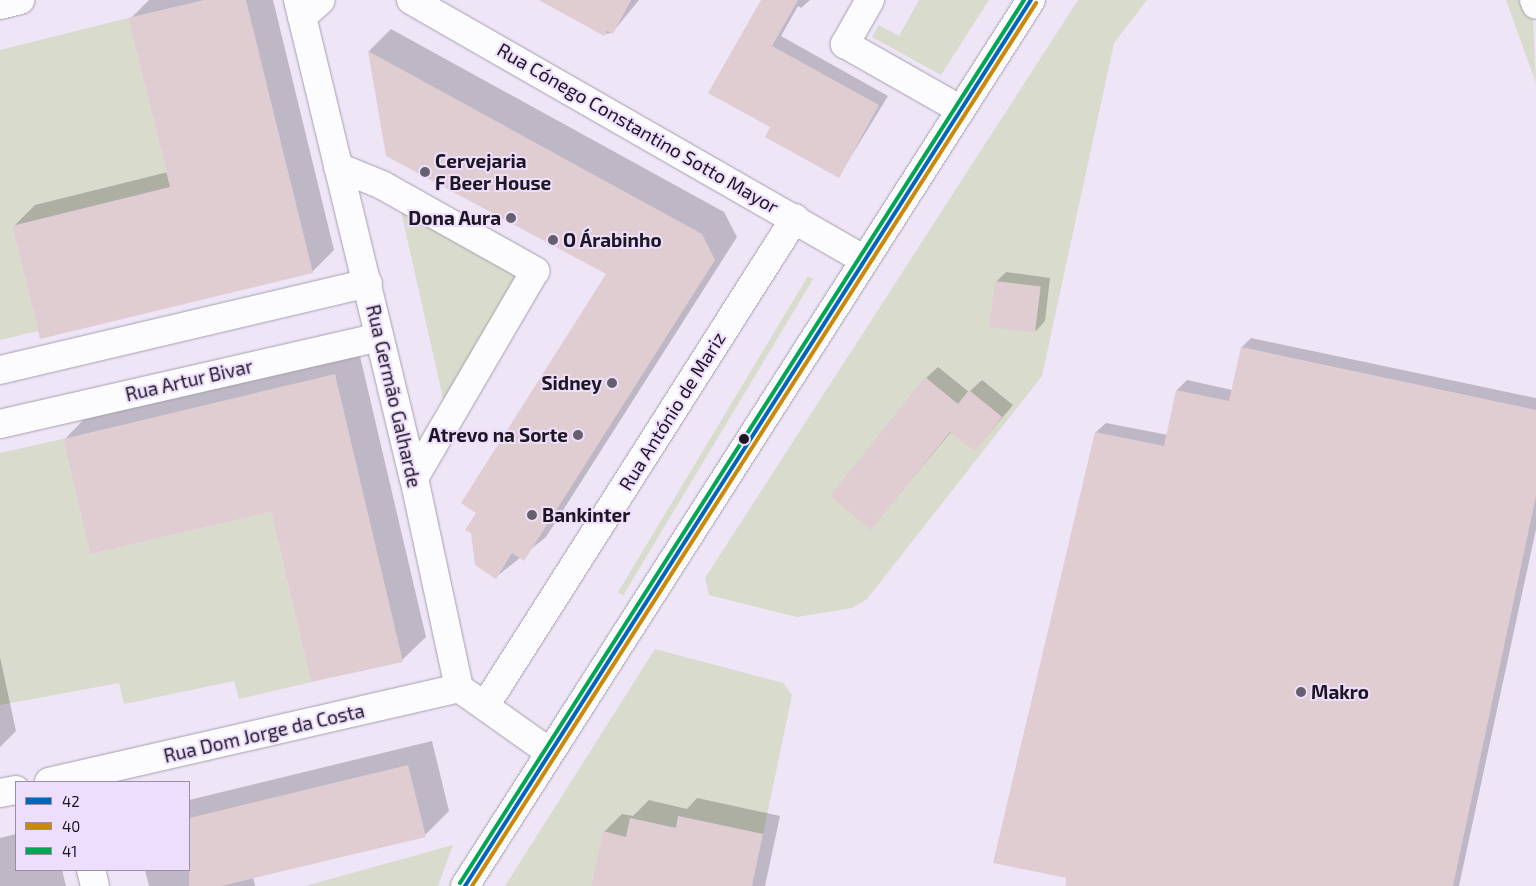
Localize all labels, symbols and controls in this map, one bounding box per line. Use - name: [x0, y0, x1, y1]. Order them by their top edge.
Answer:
- street label: Rua Cónego Constantino Sotto Mayor: [493, 38, 783, 218]
- place label: Cervejaria F Beer House: [435, 150, 552, 194]
- marker: Cervejaria F Beer House: [419, 166, 431, 178]
- place label: Dona Aura: [408, 207, 501, 229]
- marker: Dona Aura: [505, 212, 517, 224]
- place label: O Árabinho: [563, 229, 662, 251]
- marker: O Árabinho: [547, 234, 559, 246]
- street label: Rua Germão Galharde: [362, 302, 426, 490]
- street label: Rua António de Mariz: [614, 327, 730, 495]
- street label: Rua Artur Bivar: [123, 354, 255, 406]
- place label: Sidney: [541, 372, 602, 394]
- marker: Sidney: [606, 377, 618, 389]
- place label: Atrevo na Sorte: [428, 424, 568, 446]
- marker: Atrevo na Sorte: [572, 429, 584, 441]
- unlabelled marker: [739, 434, 749, 444]
- place label: Bankinter: [542, 504, 630, 526]
- marker: Bankinter: [526, 509, 538, 521]
- place label: Makro: [1311, 681, 1369, 703]
- marker: Makro: [1295, 686, 1307, 698]
- street label: Rua Dom Jorge da Costa: [161, 699, 367, 767]
- legend: [15, 781, 190, 871]
- text: 42: [62, 792, 80, 810]
- text: 40: [62, 817, 80, 835]
- text: 41: [62, 842, 77, 860]

